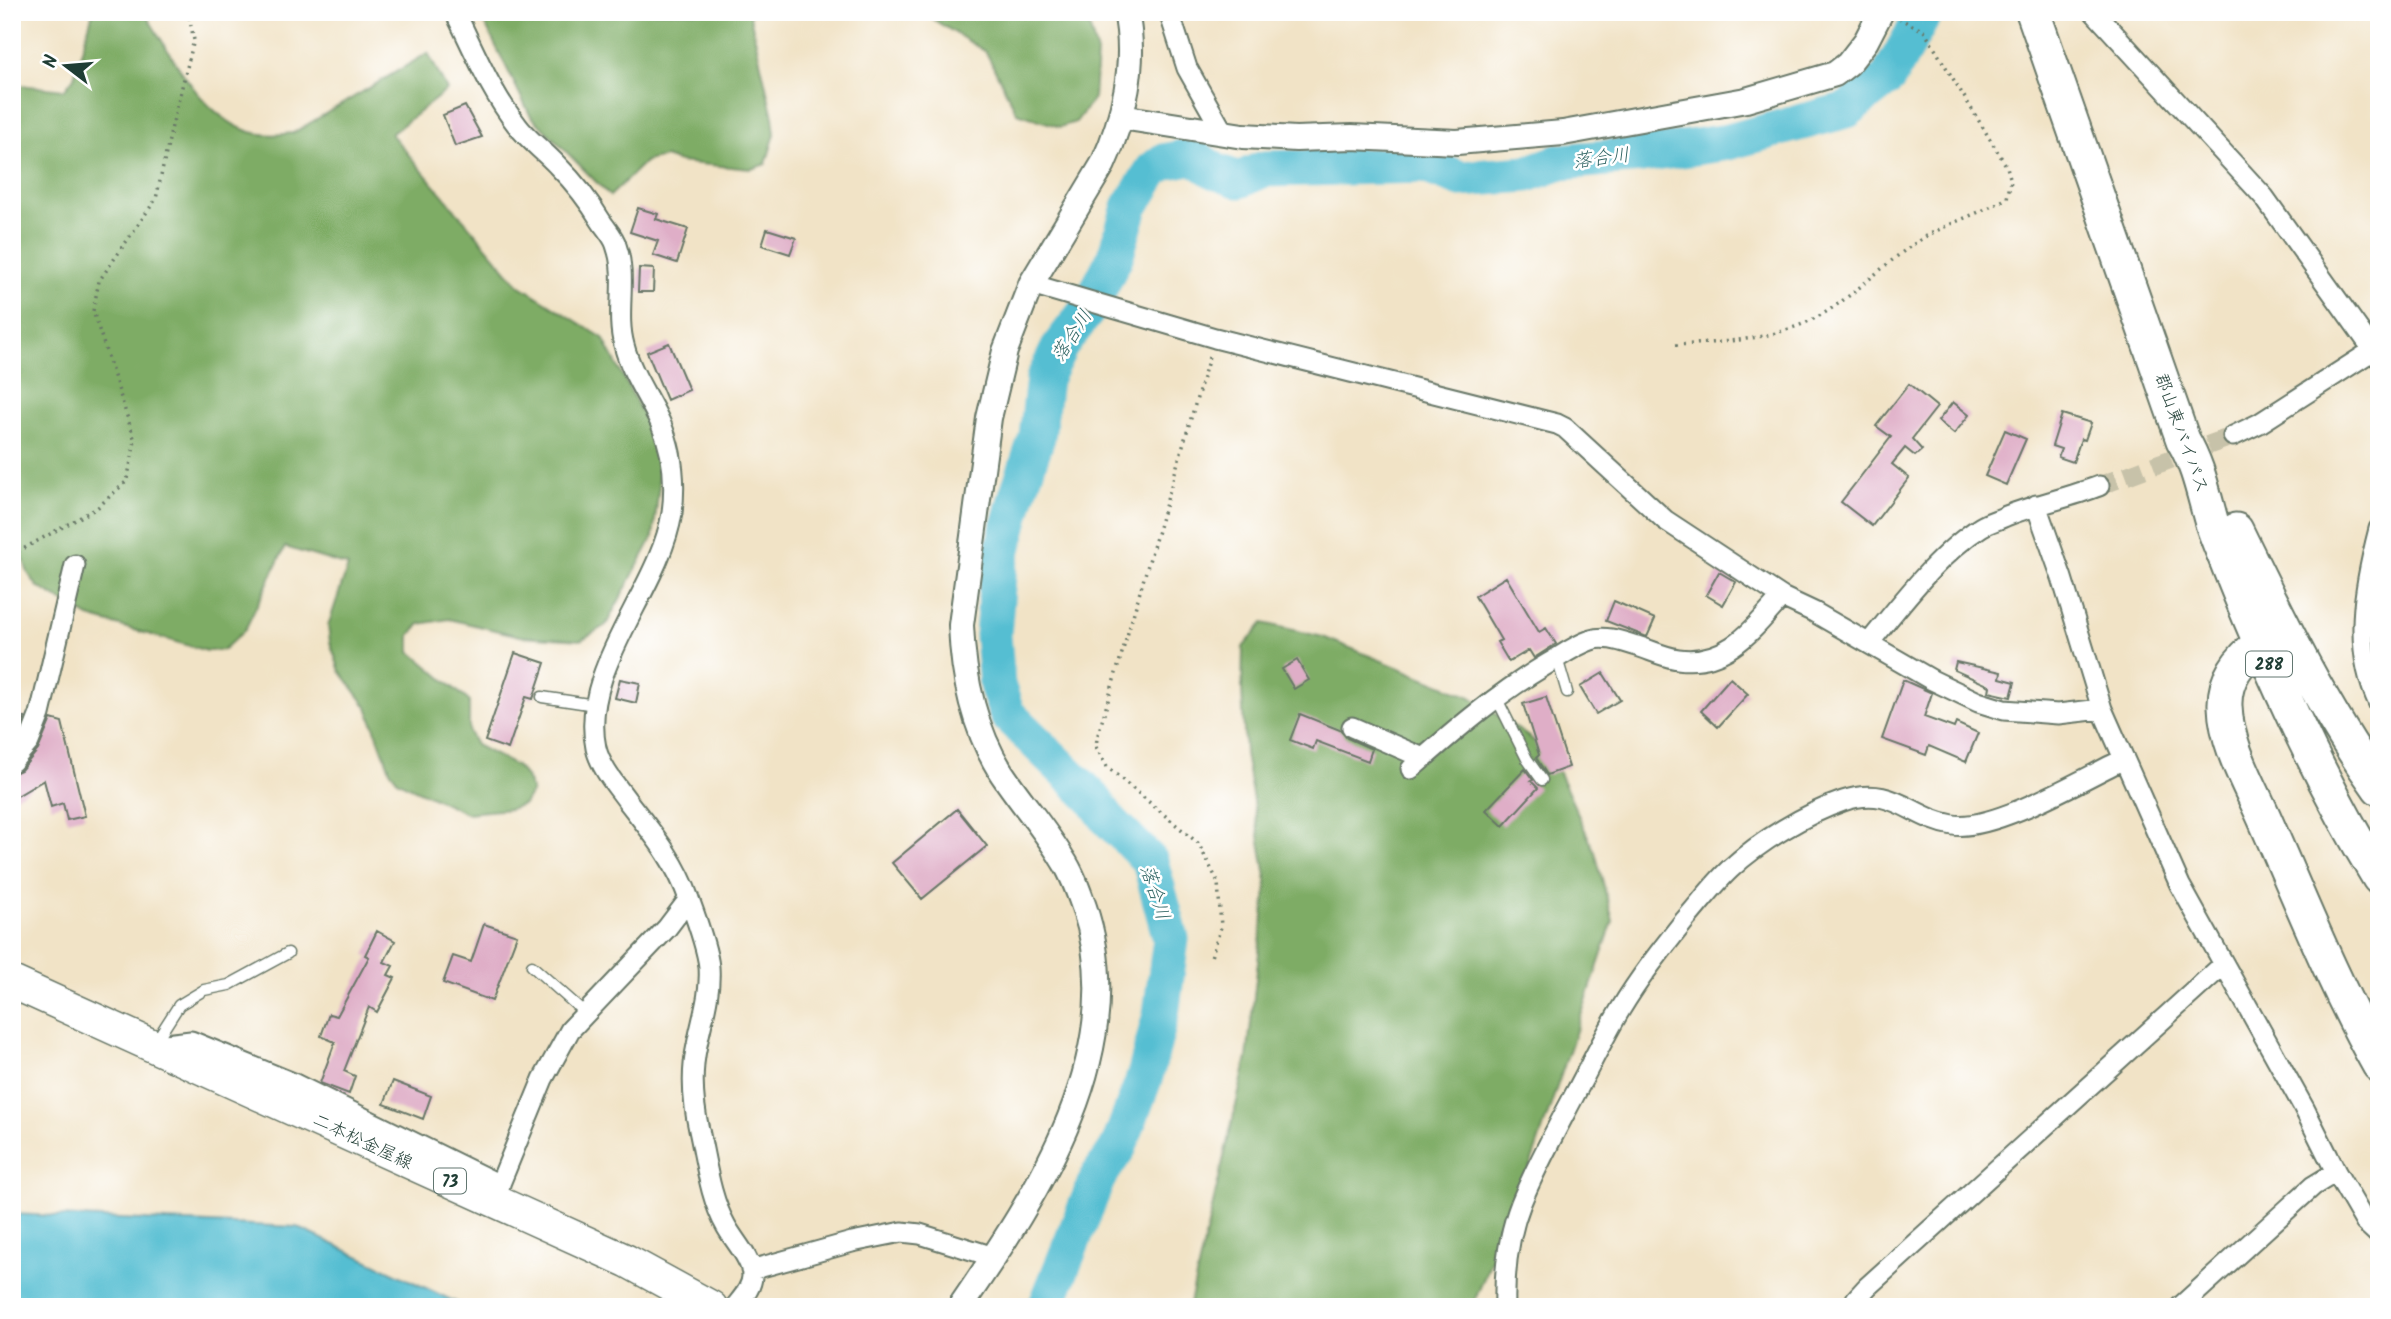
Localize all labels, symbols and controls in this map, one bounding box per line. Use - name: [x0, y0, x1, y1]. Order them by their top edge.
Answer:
- north arrow: [32, 32, 102, 102]
- text: N: [36, 52, 68, 72]
- water label: 落合川: [1571, 141, 1631, 177]
- water label: 落合川: [1045, 304, 1101, 368]
- street label: 郡山東バイパス: [2145, 370, 2216, 498]
- road number: 288: [2246, 652, 2292, 677]
- water label: 落合川: [1131, 861, 1177, 924]
- street label: 二本松金屋線: [307, 1106, 417, 1178]
- road number: 73: [434, 1168, 466, 1194]

